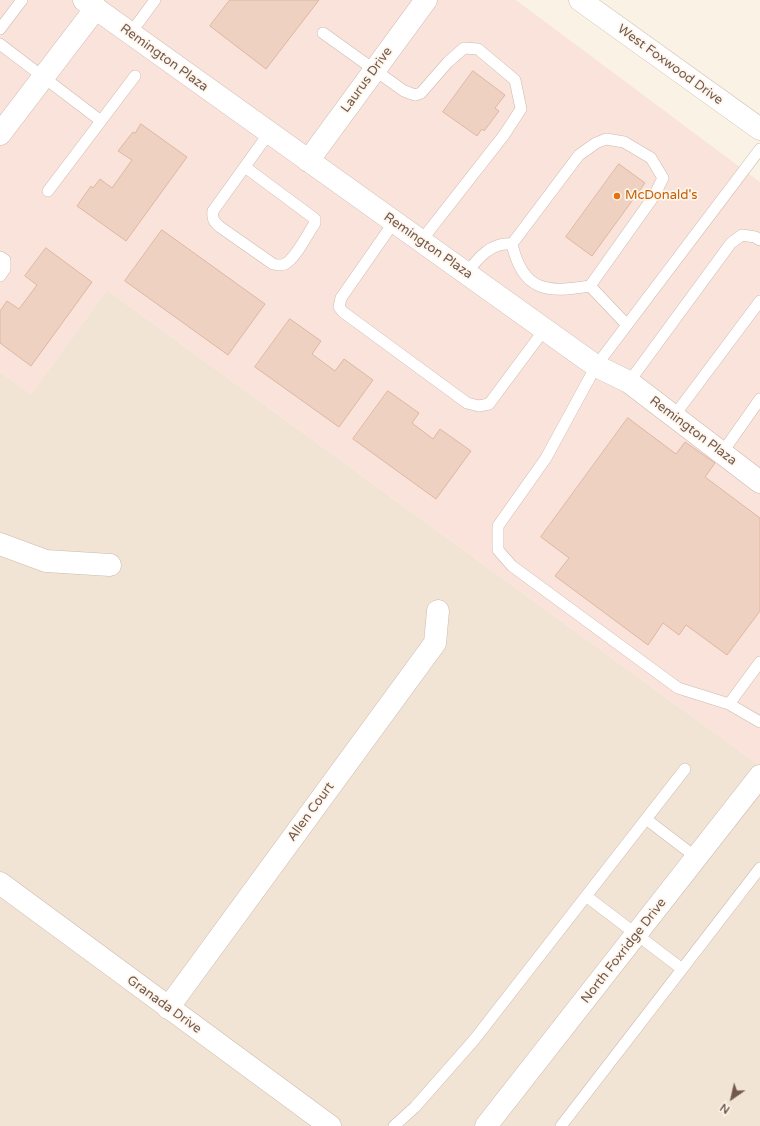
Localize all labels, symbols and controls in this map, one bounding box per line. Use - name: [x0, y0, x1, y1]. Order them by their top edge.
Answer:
- street label: Remington Plaza: [117, 21, 211, 95]
- street label: West Foxwood Drive: [614, 22, 726, 108]
- street label: Laurus Drive: [338, 44, 396, 116]
- place label: McDonald's: [625, 188, 698, 204]
- marker: McDonald's: [612, 191, 622, 201]
- street label: Remington Plaza: [381, 210, 475, 282]
- street label: Remington Plaza: [646, 393, 740, 469]
- street label: Allen Court: [284, 779, 338, 845]
- street label: North Foxridge Drive: [578, 895, 670, 1007]
- street label: Granada Drive: [124, 973, 204, 1037]
- north arrow: [712, 1078, 752, 1118]
- text: N: [718, 1101, 732, 1116]

